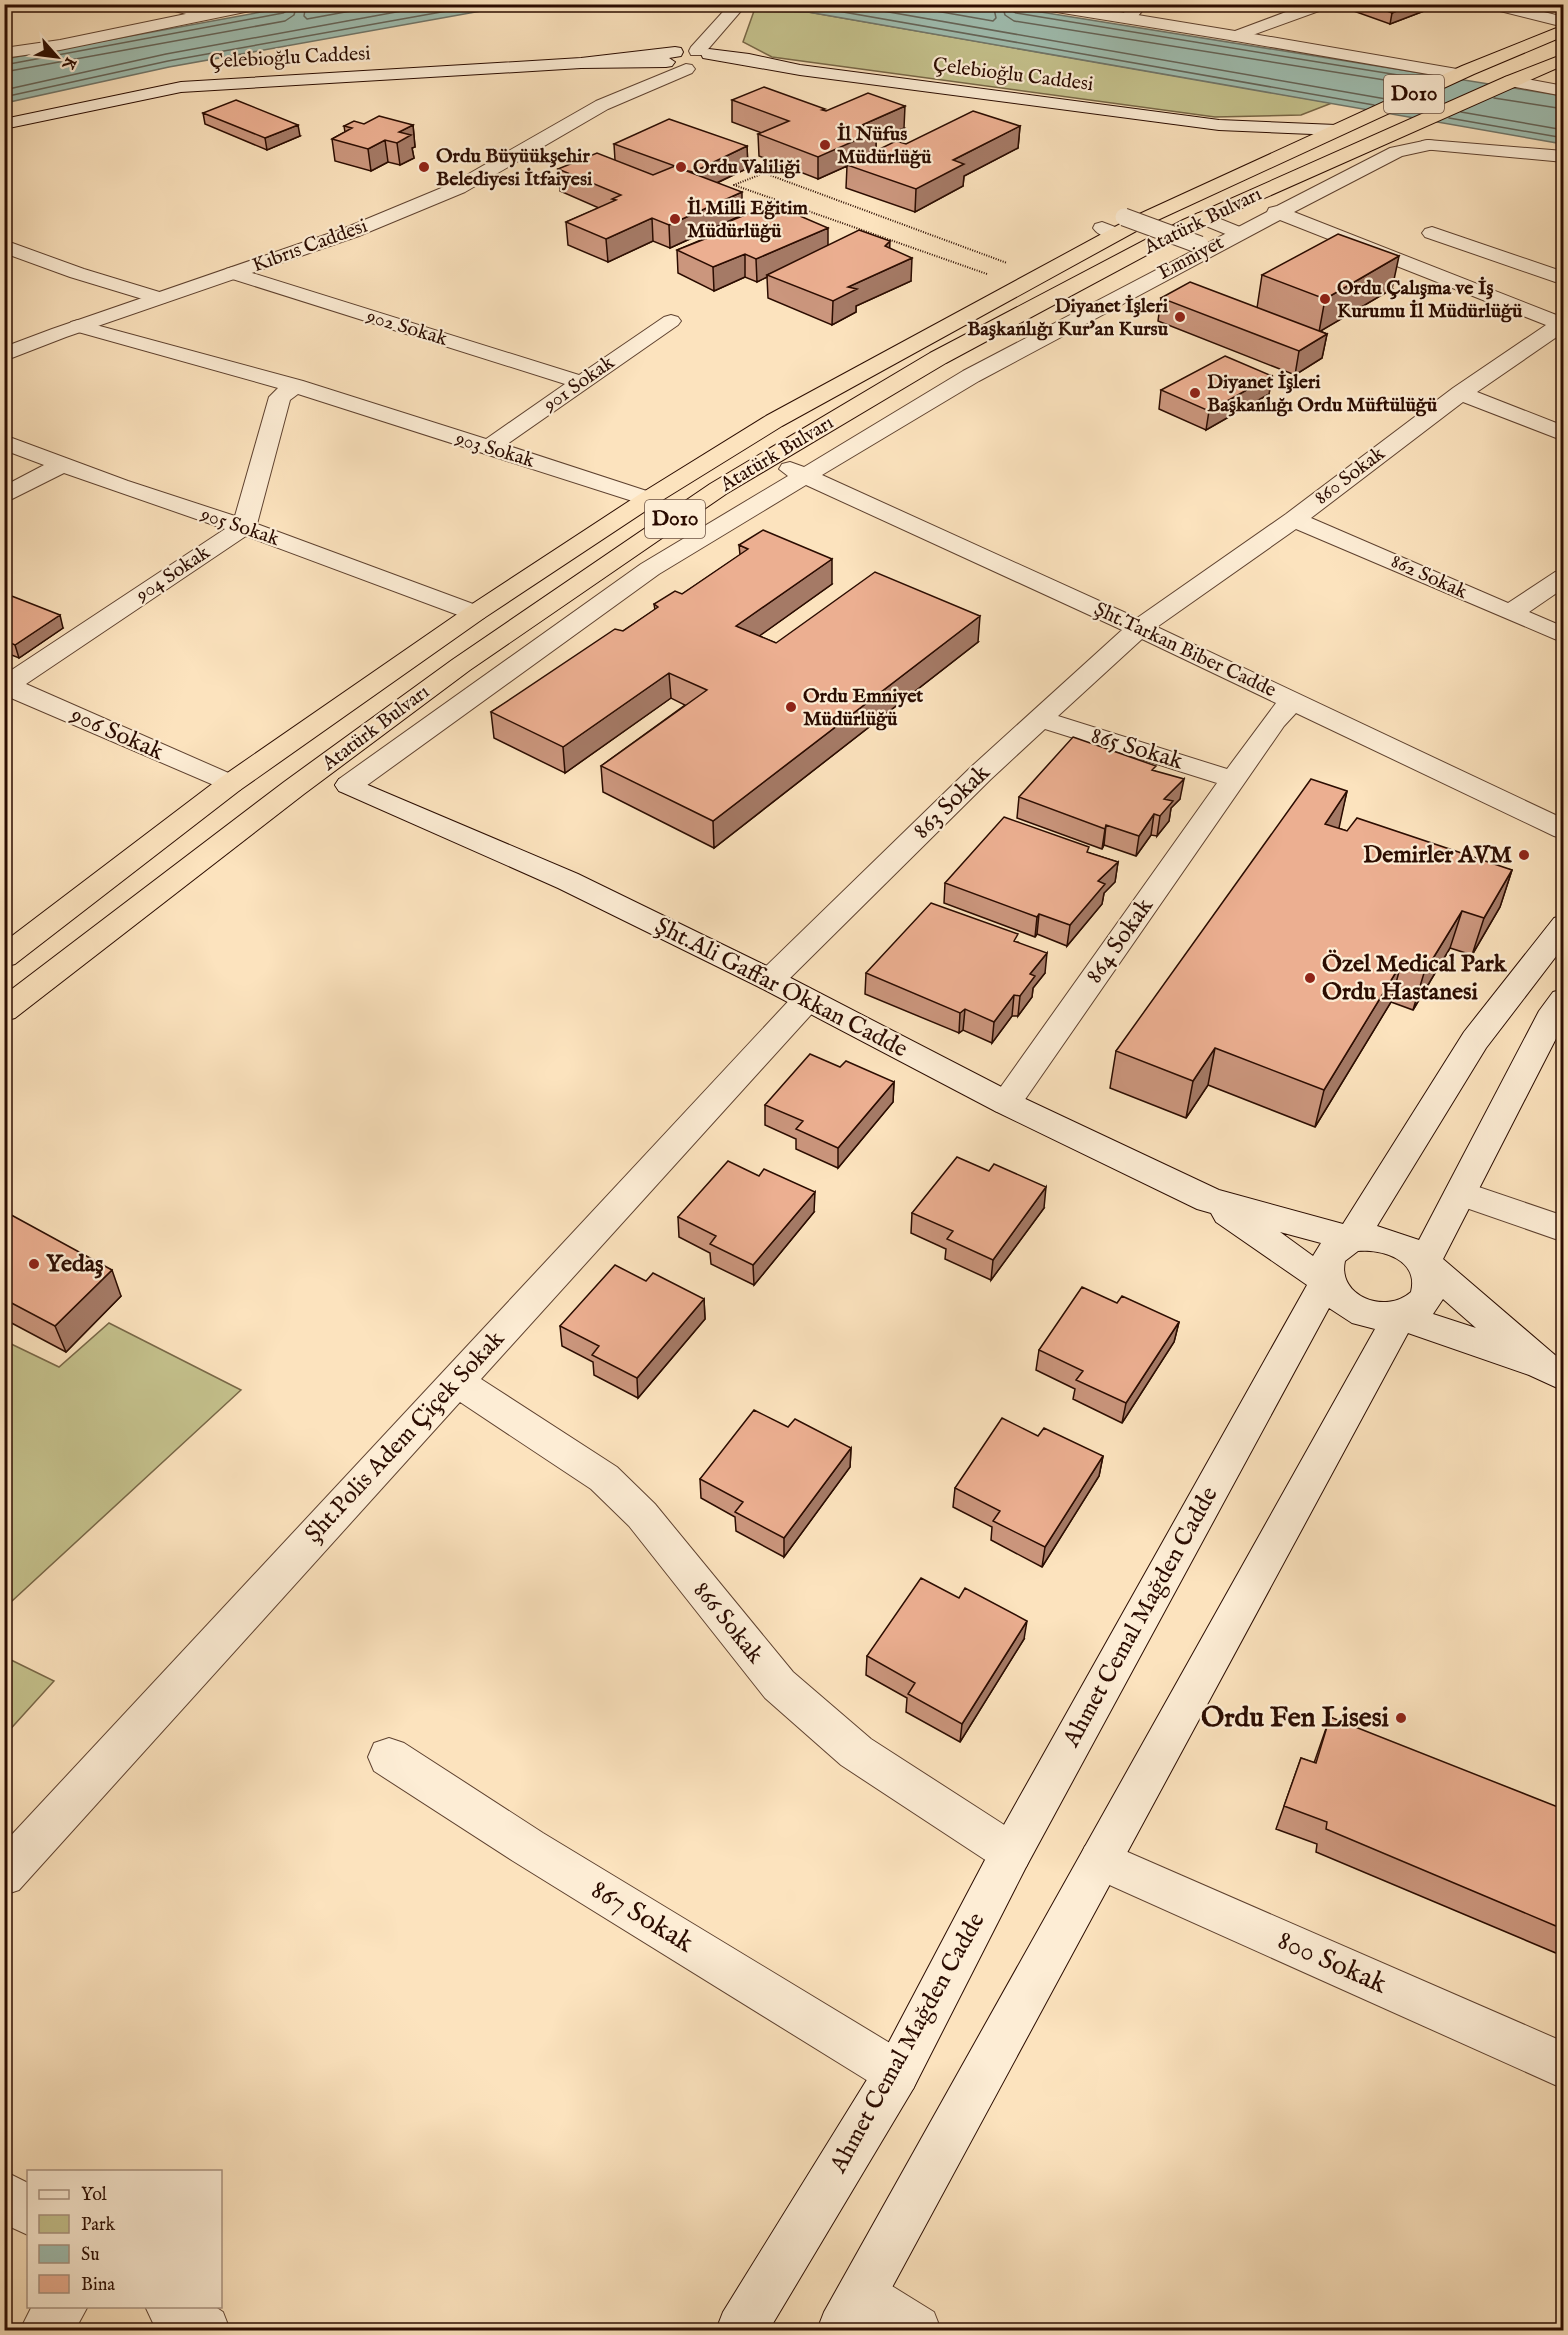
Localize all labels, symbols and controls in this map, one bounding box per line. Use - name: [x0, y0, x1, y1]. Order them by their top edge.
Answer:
- north arrow: [27, 27, 87, 87]
- street label: Çelebioğlu Caddesi: [209, 41, 371, 75]
- text: K: [56, 53, 80, 74]
- street label: Çelebioğlu Caddesi: [931, 53, 1095, 97]
- road number: D010: [1384, 75, 1444, 113]
- place label: İl Nüfus Müdürlüğü: [837, 122, 932, 170]
- marker: İl Nüfus Müdürlüğü: [818, 138, 832, 152]
- place label: Ordu Büyüükşehir Belediyesi İtfaiyesi: [436, 144, 593, 192]
- place label: Ordu Valiliği: [693, 155, 801, 180]
- marker: Ordu Büyüükşehir Belediyesi İtfaiyesi: [417, 160, 431, 174]
- marker: Ordu Valiliği: [674, 160, 688, 174]
- street label: Atatürk Bulvarı: [1139, 182, 1266, 261]
- place label: İl Milli Eğitim Müdürlüğü: [687, 196, 808, 244]
- marker: İl Milli Eğitim Müdürlüğü: [668, 212, 682, 226]
- street label: Kıbrıs Caddesi: [249, 214, 371, 278]
- street label: Emniyet: [1154, 230, 1228, 286]
- place label: Ordu Çalışma ve İş Kurumu İl Müdürlüğü: [1337, 276, 1523, 324]
- marker: Ordu Çalışma ve İş Kurumu İl Müdürlüğü: [1318, 292, 1332, 306]
- place label: Diyanet İşleri Başkanlığı Kur'an Kursu: [967, 294, 1169, 342]
- street label: 902 Sokak: [363, 304, 451, 352]
- marker: Diyanet İşleri Başkanlığı Kur'an Kursu: [1173, 310, 1187, 324]
- street label: 901 Sokak: [538, 350, 620, 418]
- place label: Diyanet İşleri Başkanlığı Ordu Müftülüğü: [1207, 370, 1438, 418]
- marker: Diyanet İşleri Başkanlığı Ordu Müftülüğü: [1188, 386, 1202, 400]
- street label: Atatürk Bulvarı: [715, 410, 838, 498]
- street label: 903 Sokak: [451, 426, 538, 474]
- street label: 860 Sokak: [1310, 441, 1390, 510]
- road number: D010: [645, 500, 705, 538]
- street label: 905 Sokak: [197, 502, 283, 552]
- street label: 904 Sokak: [130, 540, 215, 608]
- street label: 862 Sokak: [1387, 549, 1471, 605]
- street label: Şht.Tarkan Biber Cadde: [1090, 597, 1280, 703]
- street label: Atatürk Bulvarı: [317, 680, 434, 777]
- place label: Ordu Emniyet Müdürlüğü: [803, 684, 923, 732]
- street label: 906 Sokak: [65, 699, 169, 768]
- marker: Ordu Emniyet Müdürlüğü: [784, 700, 798, 714]
- street label: 865 Sokak: [1087, 720, 1187, 778]
- street label: 863 Sokak: [907, 758, 997, 846]
- place label: Demirler AVM: [1363, 840, 1512, 871]
- marker: Demirler AVM: [1517, 848, 1531, 862]
- street label: 864 Sokak: [1079, 892, 1161, 990]
- street label: Şht.Ali Gaffar Okkan Cadde: [649, 911, 913, 1065]
- place label: Özel Medical Park Ordu Hastanesi: [1322, 949, 1508, 1008]
- marker: Özel Medical Park Ordu Hastanesi: [1303, 971, 1317, 985]
- place label: Yedaş: [46, 1249, 104, 1280]
- marker: Yedaş: [27, 1257, 41, 1271]
- street label: Şht.Polis Adem Çiçek Sokak: [298, 1324, 512, 1550]
- street label: Ahmet Cemal Mağden Cadde: [1056, 1481, 1226, 1753]
- street label: 866 Sokak: [686, 1576, 770, 1670]
- place label: Ordu Fen Lisesi: [1201, 1701, 1390, 1736]
- marker: Ordu Fen Lisesi: [1394, 1711, 1408, 1725]
- street label: 867 Sokak: [584, 1873, 700, 1962]
- street label: Ahmet Cemal Mağden Cadde: [823, 1907, 993, 2179]
- street label: 800 Sokak: [1272, 1923, 1393, 2003]
- legend: [27, 2170, 222, 2308]
- text: Yol: [81, 2184, 107, 2207]
- text: Park: [81, 2214, 116, 2237]
- text: Su: [81, 2244, 100, 2267]
- text: Bina: [81, 2274, 115, 2297]

